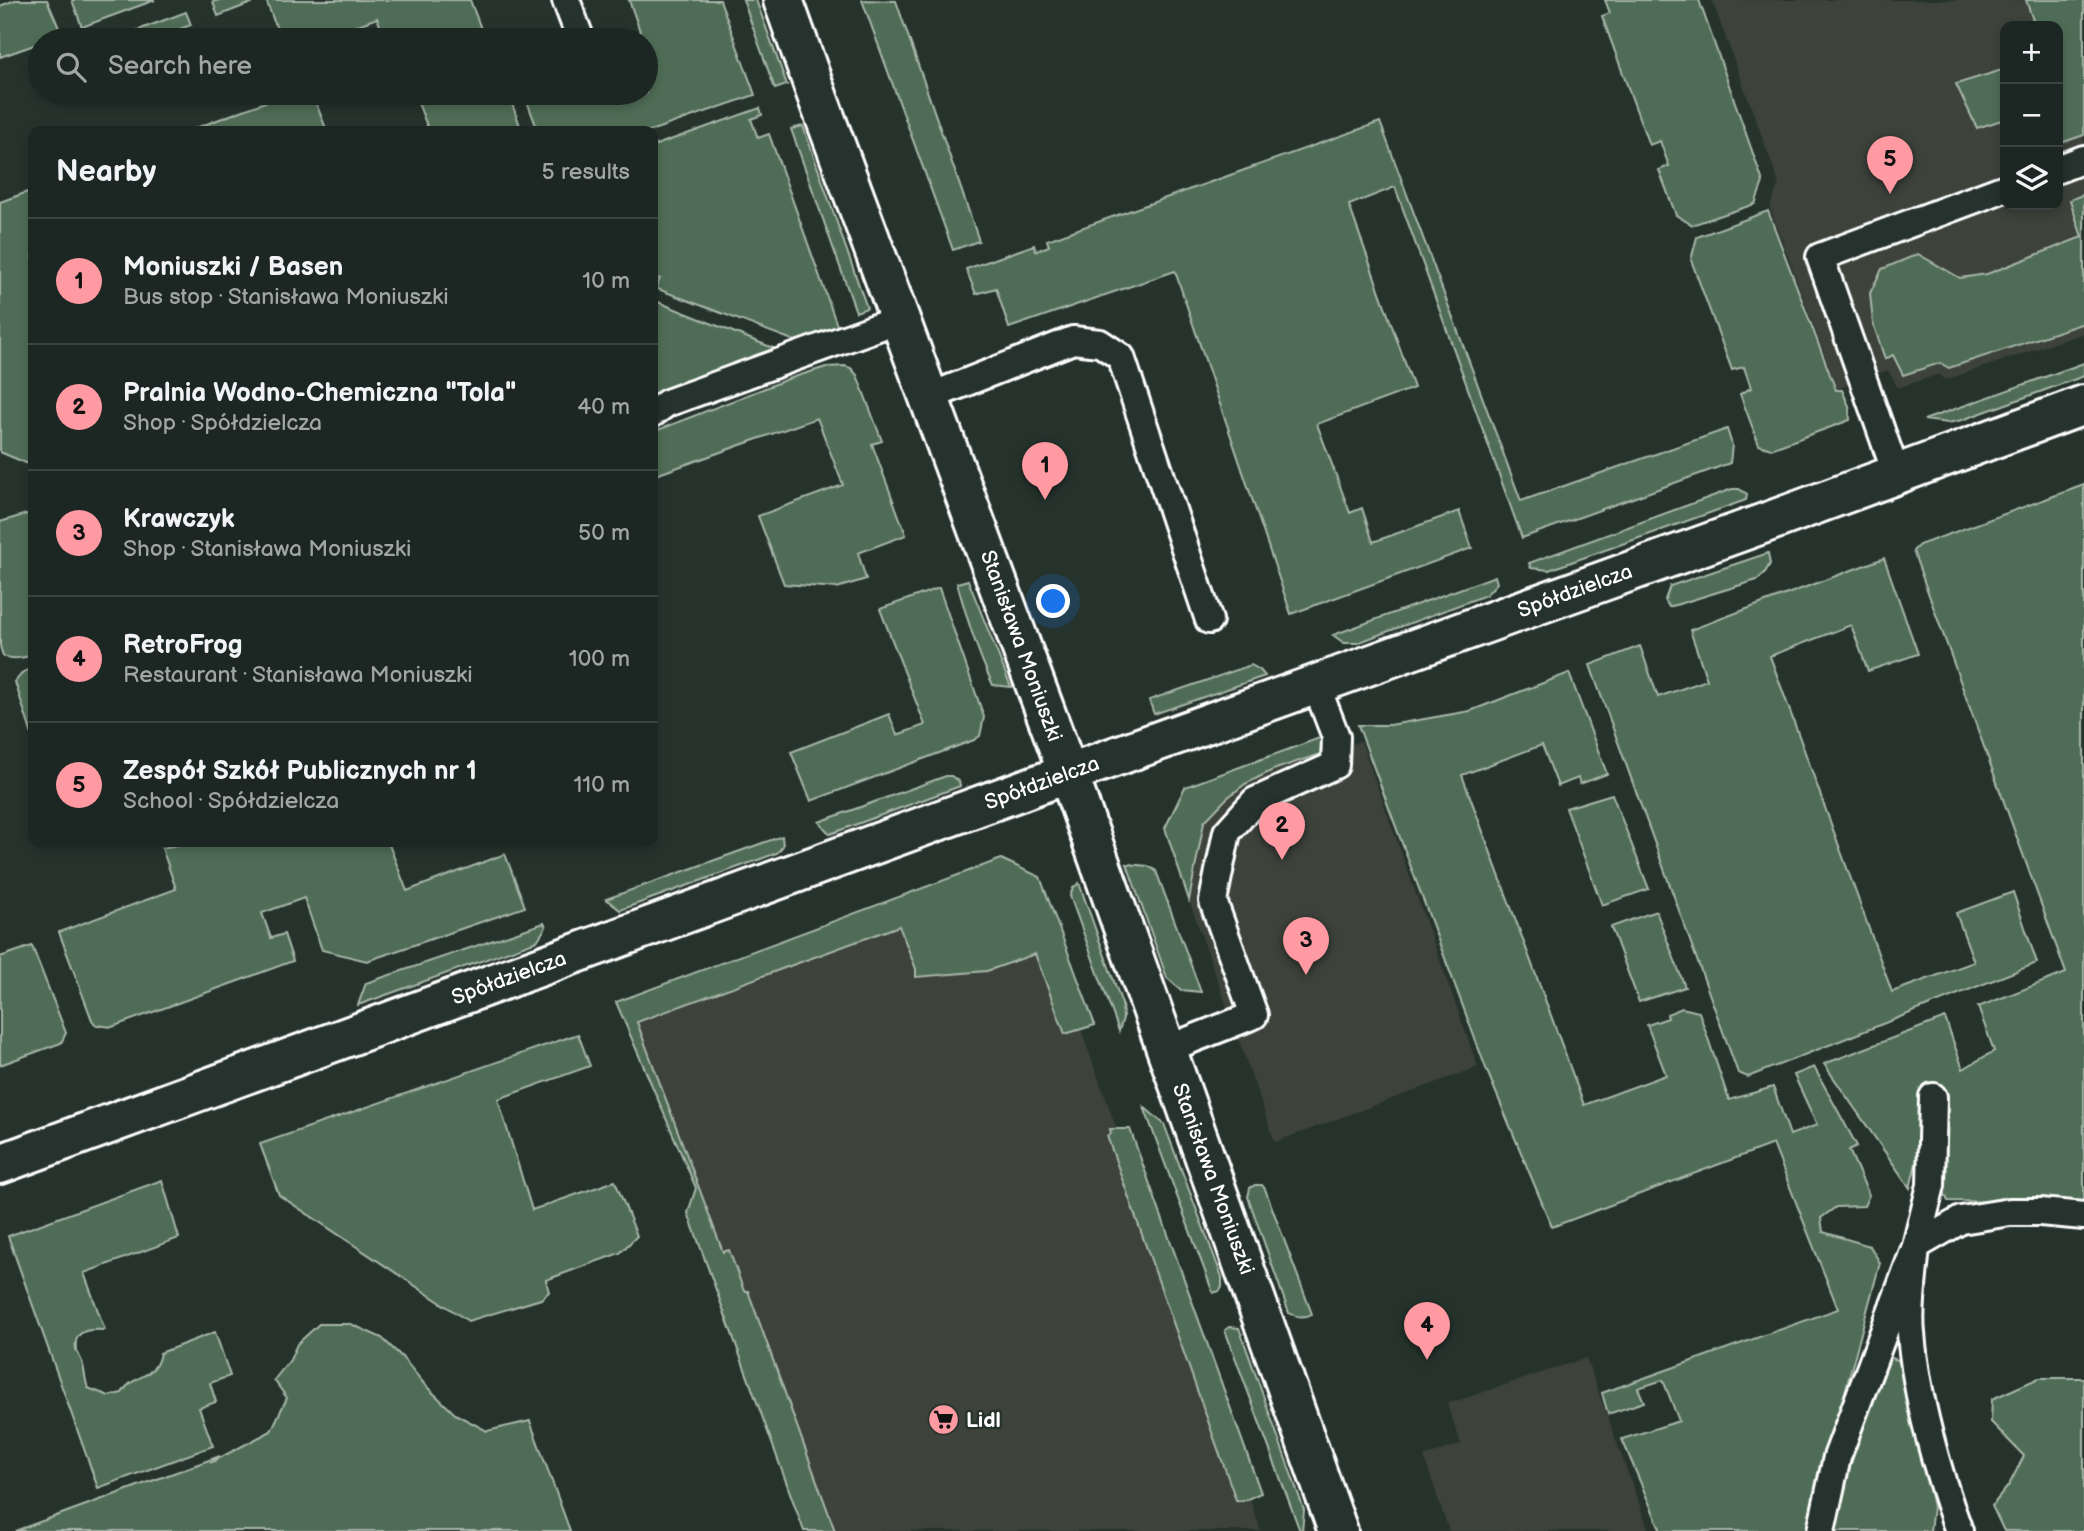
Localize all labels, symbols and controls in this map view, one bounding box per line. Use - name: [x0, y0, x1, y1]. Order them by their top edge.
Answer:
- map controls: [2000, 21, 2063, 210]
- button: +: [2000, 21, 2063, 84]
- search box: [28, 28, 658, 105]
- icon: search: [52, 48, 90, 86]
- text: Search here: [108, 51, 252, 82]
- button: −: [2000, 84, 2063, 147]
- pin: 5: [1867, 136, 1913, 194]
- button: layers: [2000, 147, 2063, 210]
- text: Nearby: [56, 154, 156, 190]
- text: 5 results: [542, 158, 630, 186]
- text: Moniuszki / Basen: [123, 252, 343, 283]
- text: 1: [74, 267, 84, 295]
- text: 10 m: [582, 267, 630, 295]
- text: Bus stop · Stanisława Moniuszki: [123, 283, 449, 311]
- text: Pralnia Wodno-Chemiczna "Tola": [123, 378, 516, 409]
- text: 2: [72, 393, 86, 421]
- text: 40 m: [577, 393, 630, 421]
- text: Shop · Spółdzielcza: [123, 409, 322, 437]
- pin: 1: [1022, 442, 1068, 500]
- text: Krawczyk: [123, 504, 235, 535]
- text: 3: [72, 519, 86, 547]
- text: 50 m: [578, 519, 630, 547]
- text: Shop · Stanisława Moniuszki: [123, 535, 411, 563]
- street label: Stanisława Moniuszki: [975, 547, 1067, 745]
- street label: Spółdzielcza: [1514, 559, 1636, 623]
- your location: [1036, 584, 1070, 618]
- text: RetroFrog: [123, 630, 242, 661]
- text: 4: [72, 645, 86, 673]
- text: 100 m: [569, 645, 630, 673]
- text: Restaurant · Stanisława Moniuszki: [123, 661, 473, 689]
- street label: Spółdzielcza: [981, 751, 1103, 815]
- text: Zespół Szkół Publicznych nr 1: [123, 756, 477, 787]
- text: 5: [72, 771, 86, 799]
- text: 110 m: [573, 771, 630, 799]
- text: School · Spółdzielcza: [123, 787, 339, 815]
- pin: 2: [1259, 802, 1305, 860]
- pin: 3: [1283, 917, 1329, 975]
- street label: Spółdzielcza: [448, 946, 570, 1010]
- street label: Stanisława Moniuszki: [1167, 1080, 1259, 1278]
- pin: 4: [1404, 1302, 1450, 1360]
- supermarket icon: Lidl: [926, 1403, 960, 1437]
- place label: Lidl: [966, 1408, 1001, 1433]

